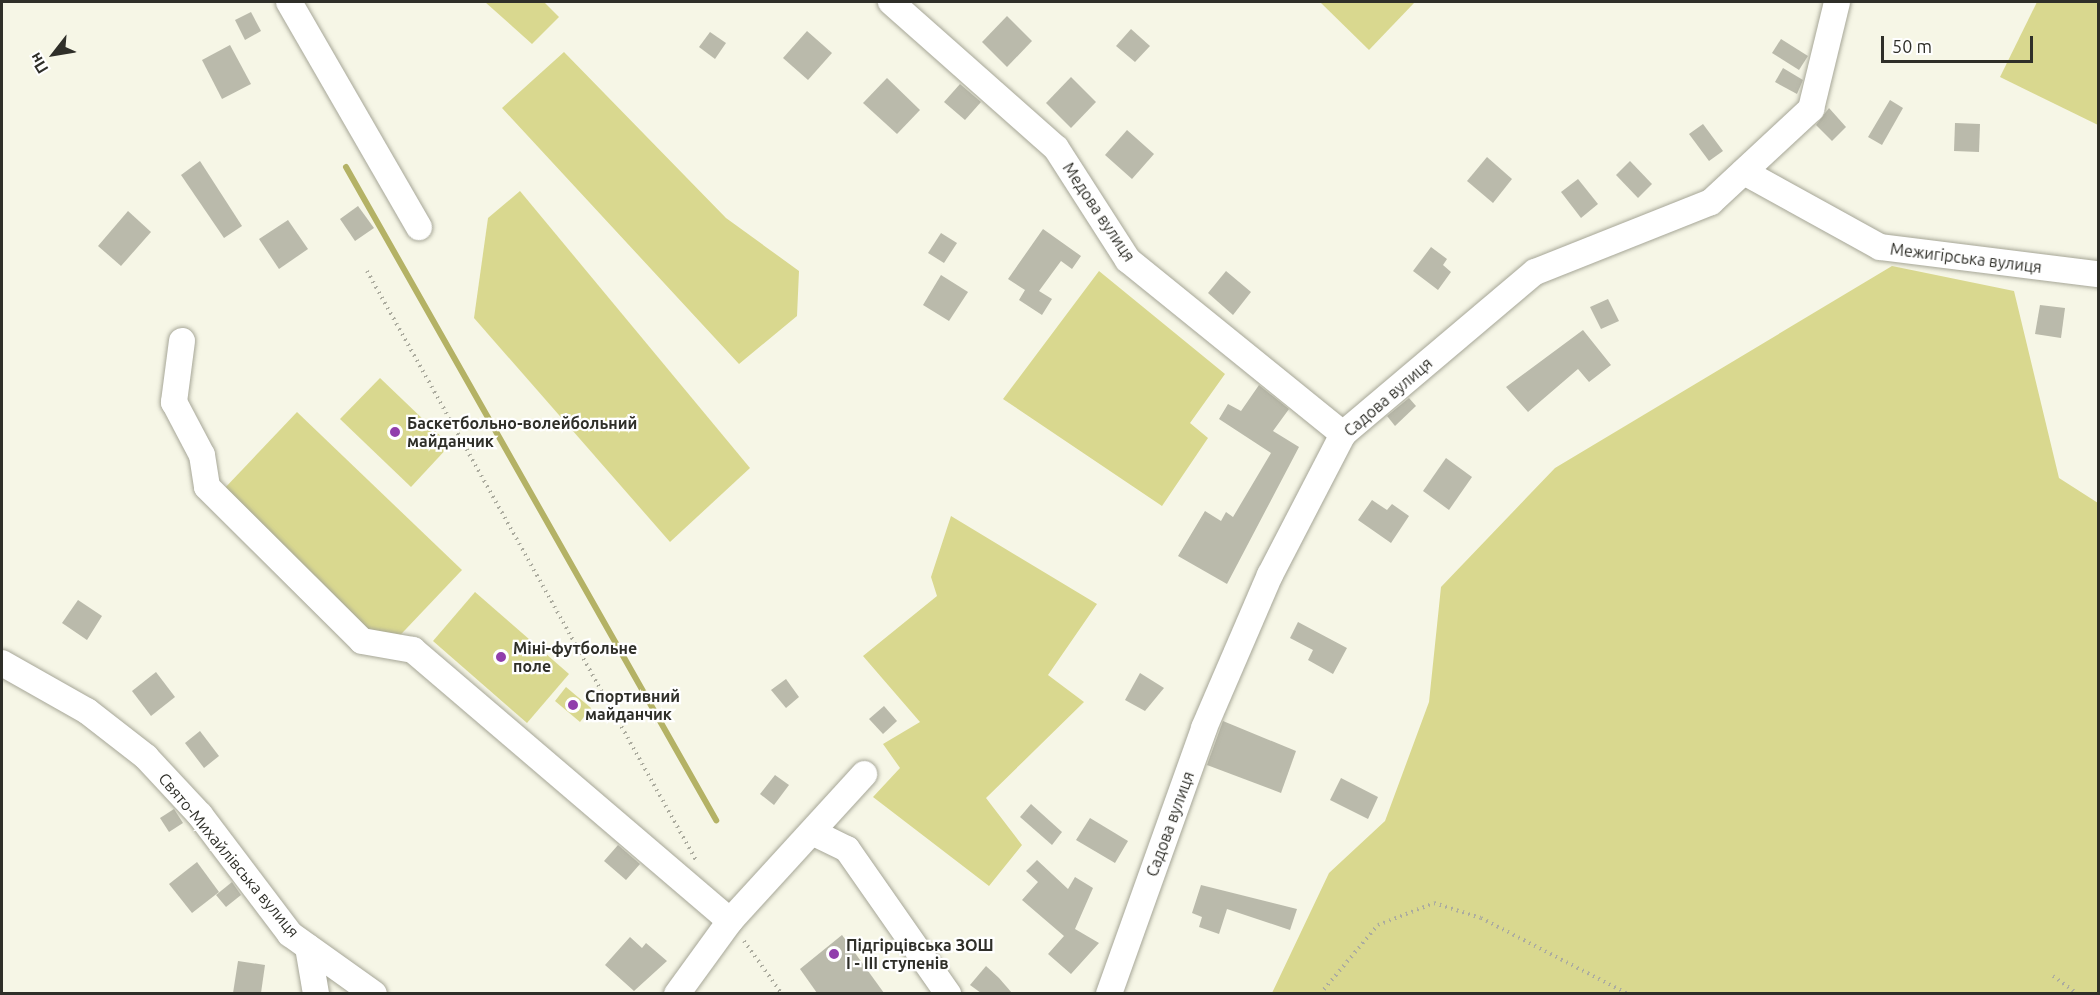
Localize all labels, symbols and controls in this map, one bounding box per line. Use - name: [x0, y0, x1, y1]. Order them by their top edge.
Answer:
- north arrow: [24, 24, 84, 84]
- scale bar: [1884, 24, 2036, 62]
- text: 50 m: [1892, 36, 1932, 56]
- text: Пн: [25, 50, 52, 77]
- street label: Медова вулиця: [1059, 159, 1139, 265]
- street label: Межигірська вулиця: [1889, 239, 2043, 277]
- street label: Садова вулиця: [1340, 354, 1436, 440]
- place label: Баскетбольно-волейбольний майданчик: [407, 413, 637, 451]
- marker: Баскетбольно-волейбольний майданчик: [388, 425, 402, 439]
- place label: Міні-футбольне поле: [513, 638, 637, 676]
- marker: Міні-футбольне поле: [494, 650, 508, 664]
- place label: Спортивний майданчик: [585, 686, 680, 724]
- marker: Спортивний майданчик: [566, 698, 580, 712]
- street label: Свято-Михайлівська вулиця: [155, 769, 303, 941]
- street label: Садова вулиця: [1142, 769, 1198, 879]
- place label: Підгірцівська ЗОШ І - ІІІ ступенів: [846, 935, 994, 973]
- marker: Підгірцівська ЗОШ І - ІІІ ступенів: [827, 947, 841, 961]

